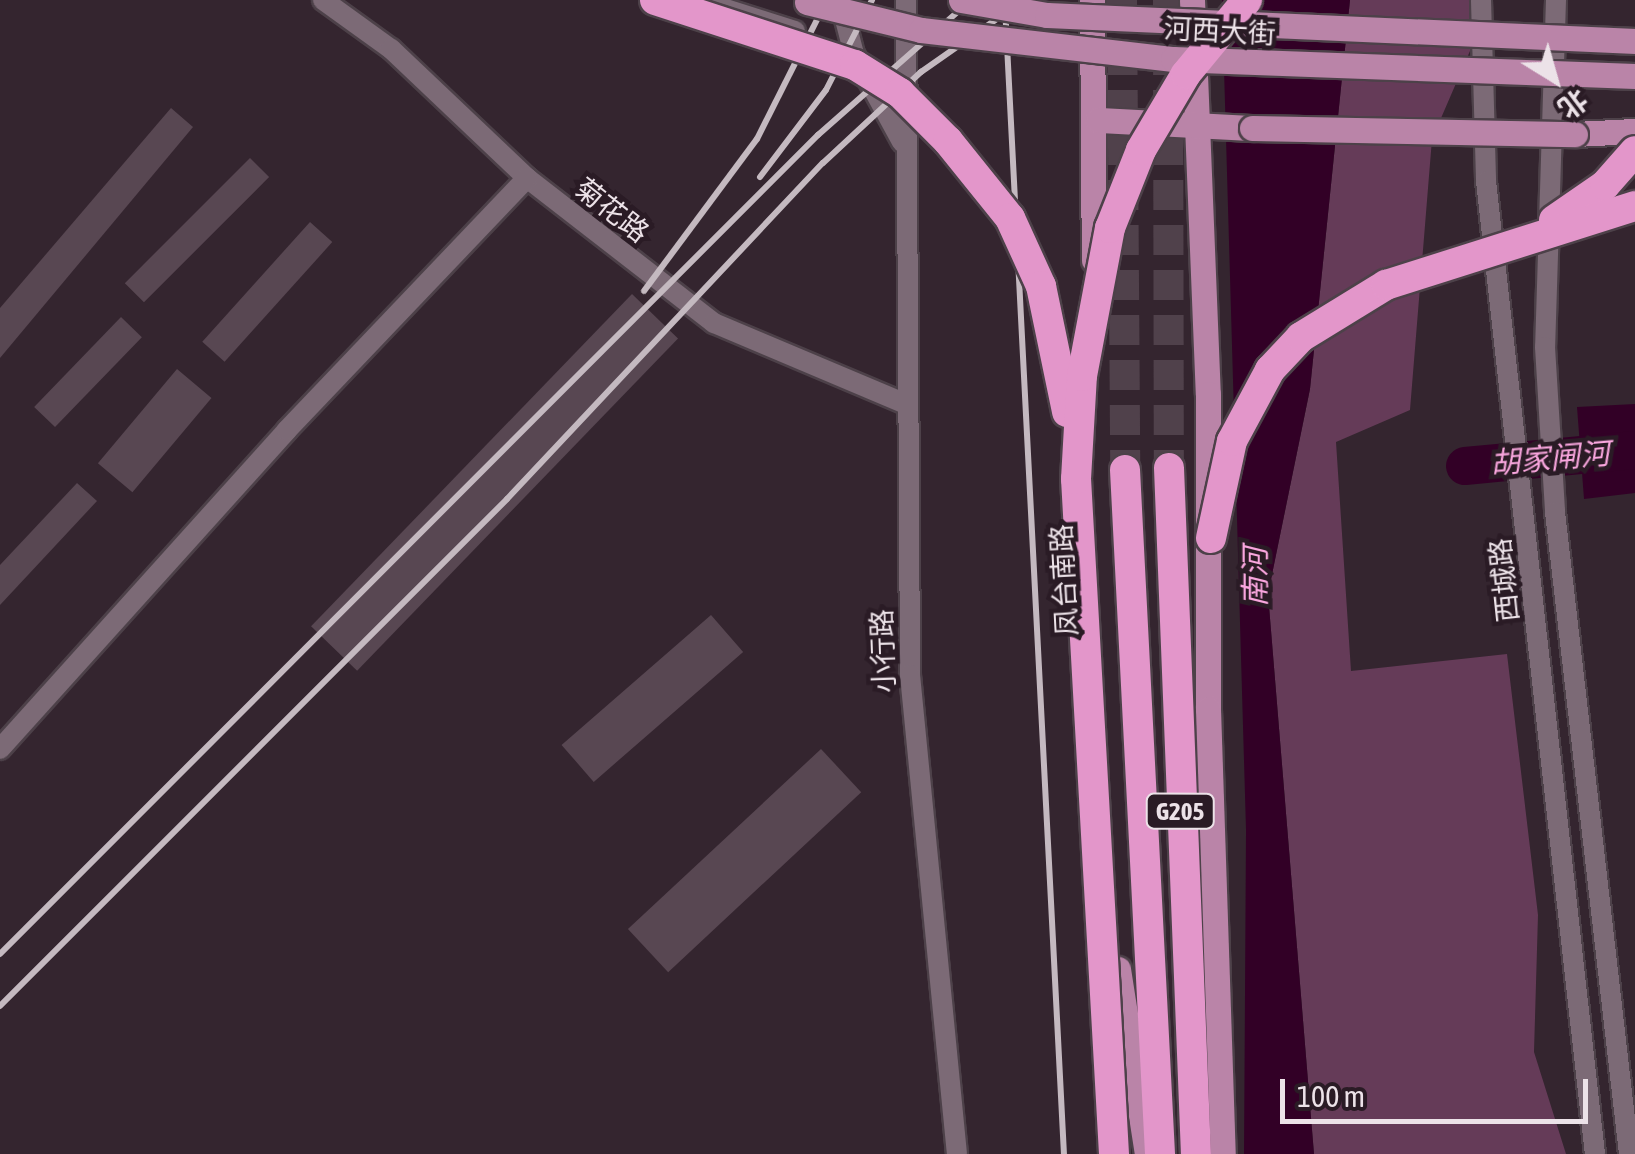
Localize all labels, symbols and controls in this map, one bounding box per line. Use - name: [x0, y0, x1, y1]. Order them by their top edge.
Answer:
- street label: 河西大街: [1163, 11, 1277, 51]
- north arrow: [1505, 30, 1605, 130]
- text: 北: [1552, 83, 1594, 125]
- street label: 菊花路: [569, 171, 655, 249]
- water label: 胡家闸河: [1489, 435, 1611, 481]
- street label: 凤台南路: [1044, 523, 1084, 637]
- street label: 西城路: [1483, 536, 1525, 624]
- water label: 南河: [1237, 547, 1273, 607]
- street label: 小行路: [865, 608, 901, 694]
- road number: G205: [1145, 791, 1215, 831]
- scale bar: [1285, 1059, 1592, 1121]
- text: 100 m: [1297, 1079, 1365, 1113]

